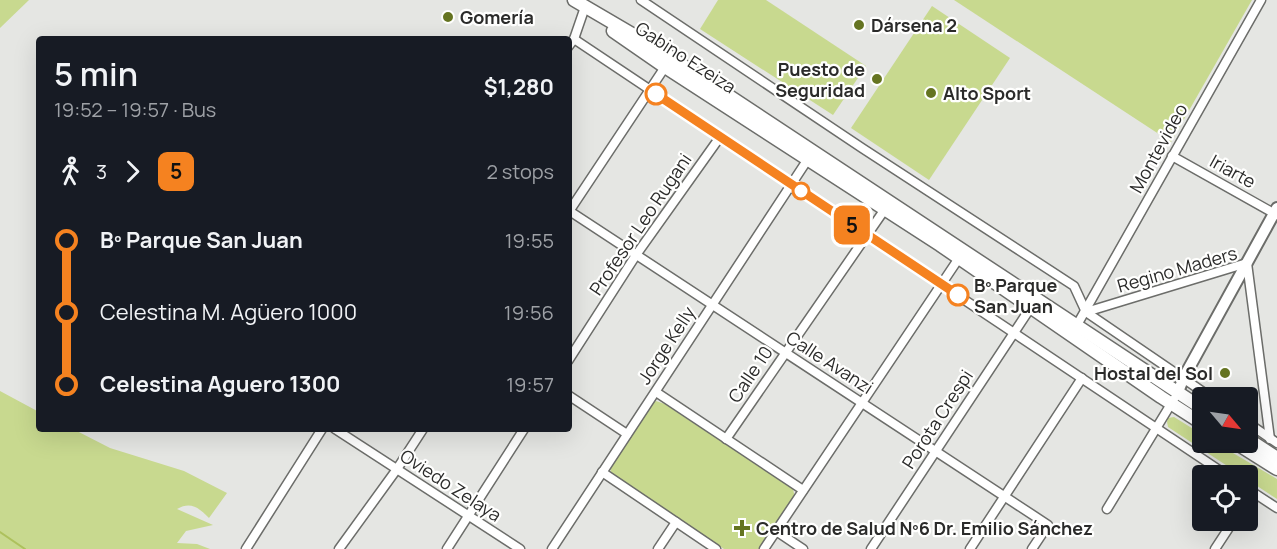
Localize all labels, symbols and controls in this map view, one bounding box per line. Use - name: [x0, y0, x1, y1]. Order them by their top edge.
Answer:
- place label: Gomería: [460, 5, 534, 29]
- marker: Gomería: [441, 10, 455, 24]
- place label: Dársena 2: [871, 13, 957, 37]
- street label: Gabino Ezeiza: [631, 16, 741, 98]
- marker: Dársena 2: [852, 18, 866, 32]
- text: 5 min: [54, 51, 138, 96]
- place label: Puesto de Seguridad: [775, 57, 865, 102]
- text: $1,280: [484, 72, 554, 102]
- marker: Puesto de Seguridad: [870, 72, 884, 86]
- place label: Alto Sport: [943, 81, 1031, 105]
- unlabelled marker: [645, 83, 667, 105]
- marker: Alto Sport: [924, 86, 938, 100]
- text: 19:52 – 19:57 · Bus: [54, 96, 216, 123]
- street label: Montevideo: [1124, 99, 1192, 197]
- street label: Profesor Leo Rugani: [584, 148, 696, 300]
- street label: Iriarte: [1206, 149, 1260, 193]
- icon: walk: [54, 155, 87, 188]
- icon: forward: [116, 155, 149, 188]
- text: 5: [170, 157, 182, 185]
- text: 3: [96, 158, 107, 185]
- text: 2 stops: [486, 158, 554, 185]
- unlabelled marker: [792, 182, 810, 200]
- line badge: 5: [832, 206, 872, 244]
- text: 5: [846, 211, 858, 239]
- text: Bº Parque San Juan: [100, 225, 303, 255]
- text: 19:55: [505, 227, 554, 254]
- street label: Regino Maders: [1114, 240, 1240, 298]
- place label: Bº Parque San Juan: [974, 273, 1057, 318]
- marker: Bº Parque San Juan: [947, 284, 969, 306]
- text: Celestina M. Agüero 1000: [100, 297, 357, 327]
- text: 19:56: [504, 299, 554, 326]
- street label: Jorge Kelly: [632, 301, 700, 389]
- street label: Calle Avanzi: [782, 325, 878, 399]
- street label: Calle 10: [722, 341, 778, 407]
- place label: Hostal del Sol: [1094, 361, 1213, 385]
- street label: Porota Crespi: [896, 365, 978, 473]
- marker: Hostal del Sol: [1218, 366, 1232, 380]
- text: Celestina Aguero 1300: [100, 369, 341, 399]
- text: 19:57: [506, 371, 554, 398]
- north arrow: [1192, 387, 1258, 453]
- map controls: [1192, 387, 1258, 531]
- street label: Oviedo Zelaya: [396, 443, 506, 527]
- button: locate: [1192, 465, 1258, 531]
- place label: Centro de Salud Nº6 Dr. Emilio Sánchez: [756, 516, 1093, 540]
- marker: Centro de Salud Nº6 Dr. Emilio Sánchez: [733, 519, 751, 537]

